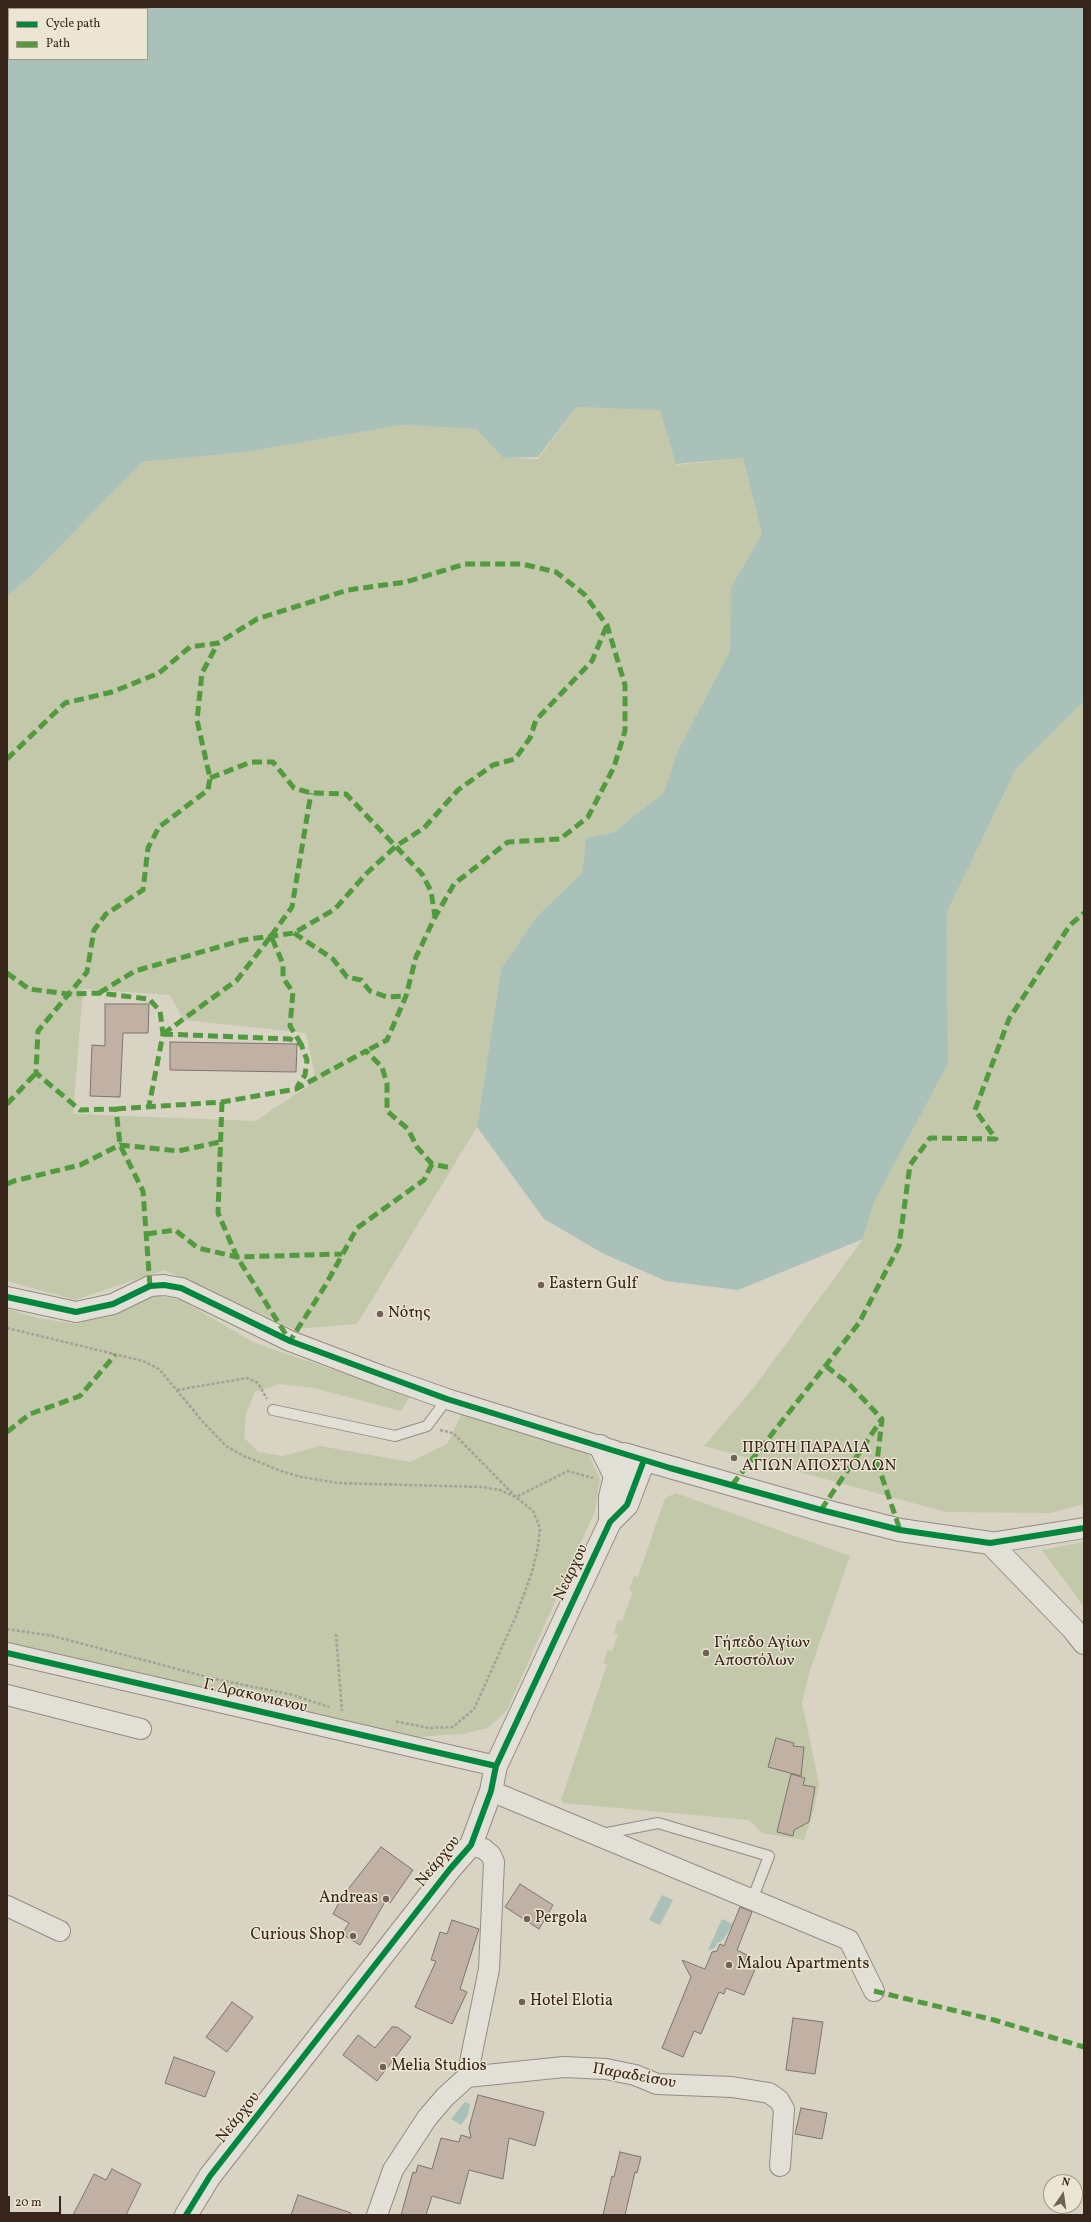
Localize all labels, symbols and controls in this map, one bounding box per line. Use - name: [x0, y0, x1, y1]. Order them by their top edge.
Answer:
- legend: [8, 8, 148, 60]
- text: Cycle path: [46, 16, 101, 32]
- text: Path: [46, 36, 70, 52]
- place label: Eastern Gulf: [549, 1275, 637, 1295]
- marker: Eastern Gulf: [536, 1280, 546, 1290]
- place label: Νότης: [388, 1304, 431, 1324]
- marker: Νότης: [375, 1309, 385, 1319]
- place label: ΠΡΩΤΗ ΠΑΡΑΛΙΑ ΑΓΙΩΝ ΑΠΟΣΤΟΛΩΝ: [742, 1439, 896, 1477]
- marker: ΠΡΩΤΗ ΠΑΡΑΛΙΑ ΑΓΙΩΝ ΑΠΟΣΤΟΛΩΝ: [729, 1453, 739, 1463]
- street label: Νεάρχου: [551, 1542, 593, 1604]
- place label: Γήπεδο Αγίων Αποστόλων: [714, 1634, 810, 1672]
- marker: Γήπεδο Αγίων Αποστόλων: [701, 1648, 711, 1658]
- street label: Γ. Δρακονιανου: [201, 1676, 309, 1718]
- street label: Νεάρχου: [413, 1833, 465, 1891]
- place label: Andreas: [319, 1889, 378, 1909]
- marker: Andreas: [381, 1894, 391, 1904]
- place label: Pergola: [535, 1909, 588, 1929]
- marker: Pergola: [522, 1914, 532, 1924]
- place label: Curious Shop: [250, 1926, 345, 1946]
- marker: Curious Shop: [348, 1931, 358, 1941]
- place label: Malou Apartments: [737, 1955, 869, 1975]
- marker: Malou Apartments: [724, 1960, 734, 1970]
- place label: Hotel Elotia: [530, 1992, 613, 2012]
- marker: Hotel Elotia: [517, 1997, 527, 2007]
- place label: Melia Studios: [391, 2057, 487, 2077]
- street label: Παραδείσου: [591, 2060, 677, 2094]
- marker: Melia Studios: [378, 2062, 388, 2072]
- street label: Νεάρχου: [213, 2088, 265, 2148]
- north arrow: [1043, 2174, 1083, 2214]
- text: N: [1060, 2175, 1071, 2191]
- scale bar: [10, 2188, 63, 2214]
- text: 20 m: [15, 2195, 42, 2211]

